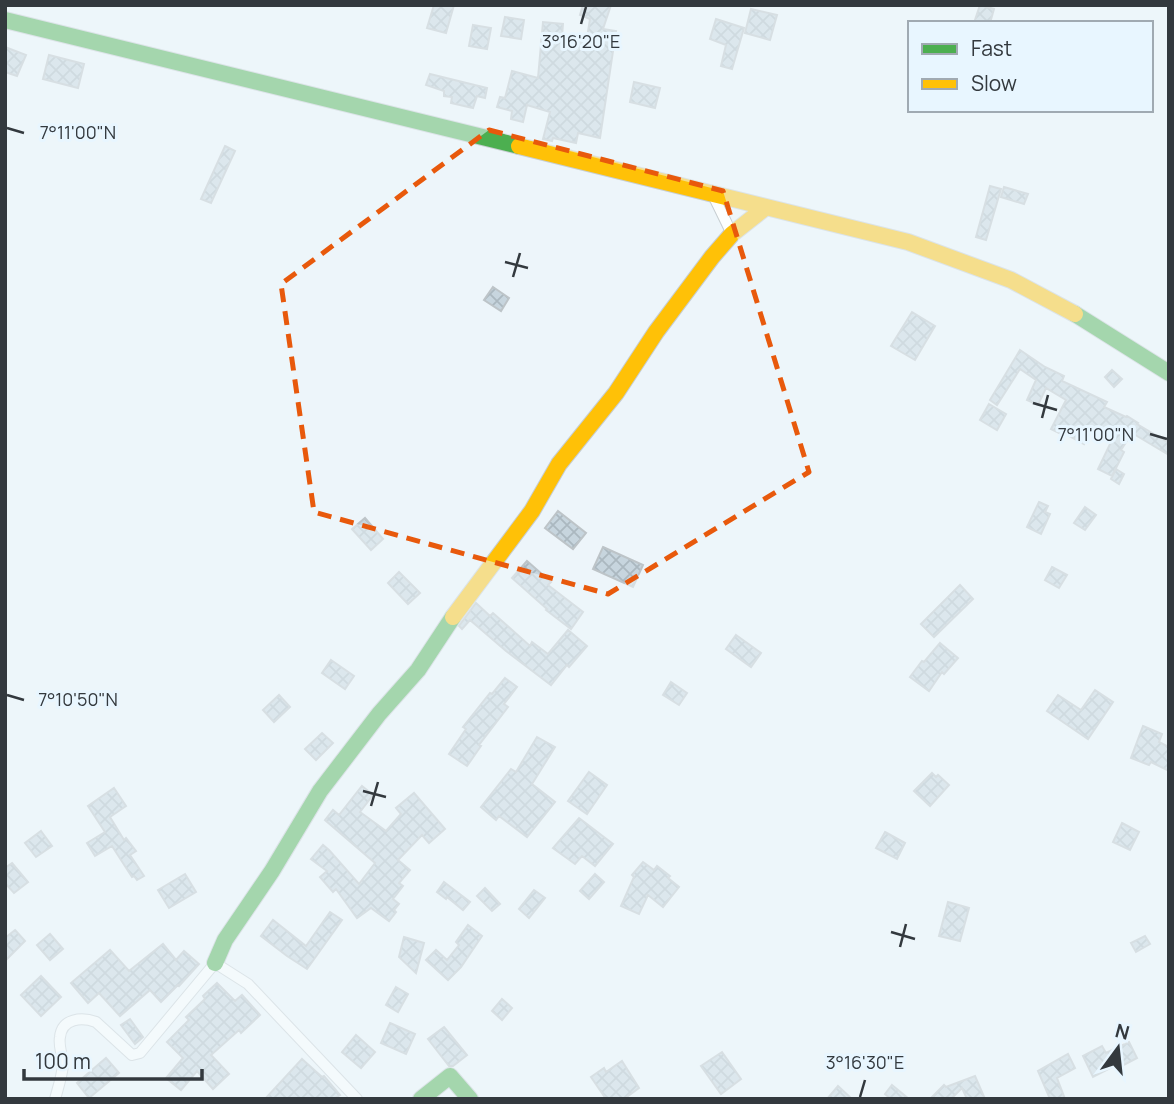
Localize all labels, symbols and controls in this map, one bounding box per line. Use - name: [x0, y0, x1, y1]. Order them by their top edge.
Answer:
- legend: [908, 21, 1153, 112]
- text: 3°16'20"E: [542, 29, 620, 53]
- text: Fast: [971, 34, 1012, 62]
- text: Slow: [971, 69, 1017, 97]
- text: 7°11'00"N: [40, 120, 116, 144]
- text: 7°11'00"N: [1058, 422, 1134, 446]
- text: 7°10'50"N: [38, 687, 118, 711]
- north arrow: [1083, 1013, 1153, 1083]
- text: N: [1112, 1017, 1132, 1046]
- scale bar: [24, 1038, 203, 1082]
- text: 100 m: [35, 1047, 91, 1075]
- text: 3°16'30"E: [826, 1050, 904, 1074]

